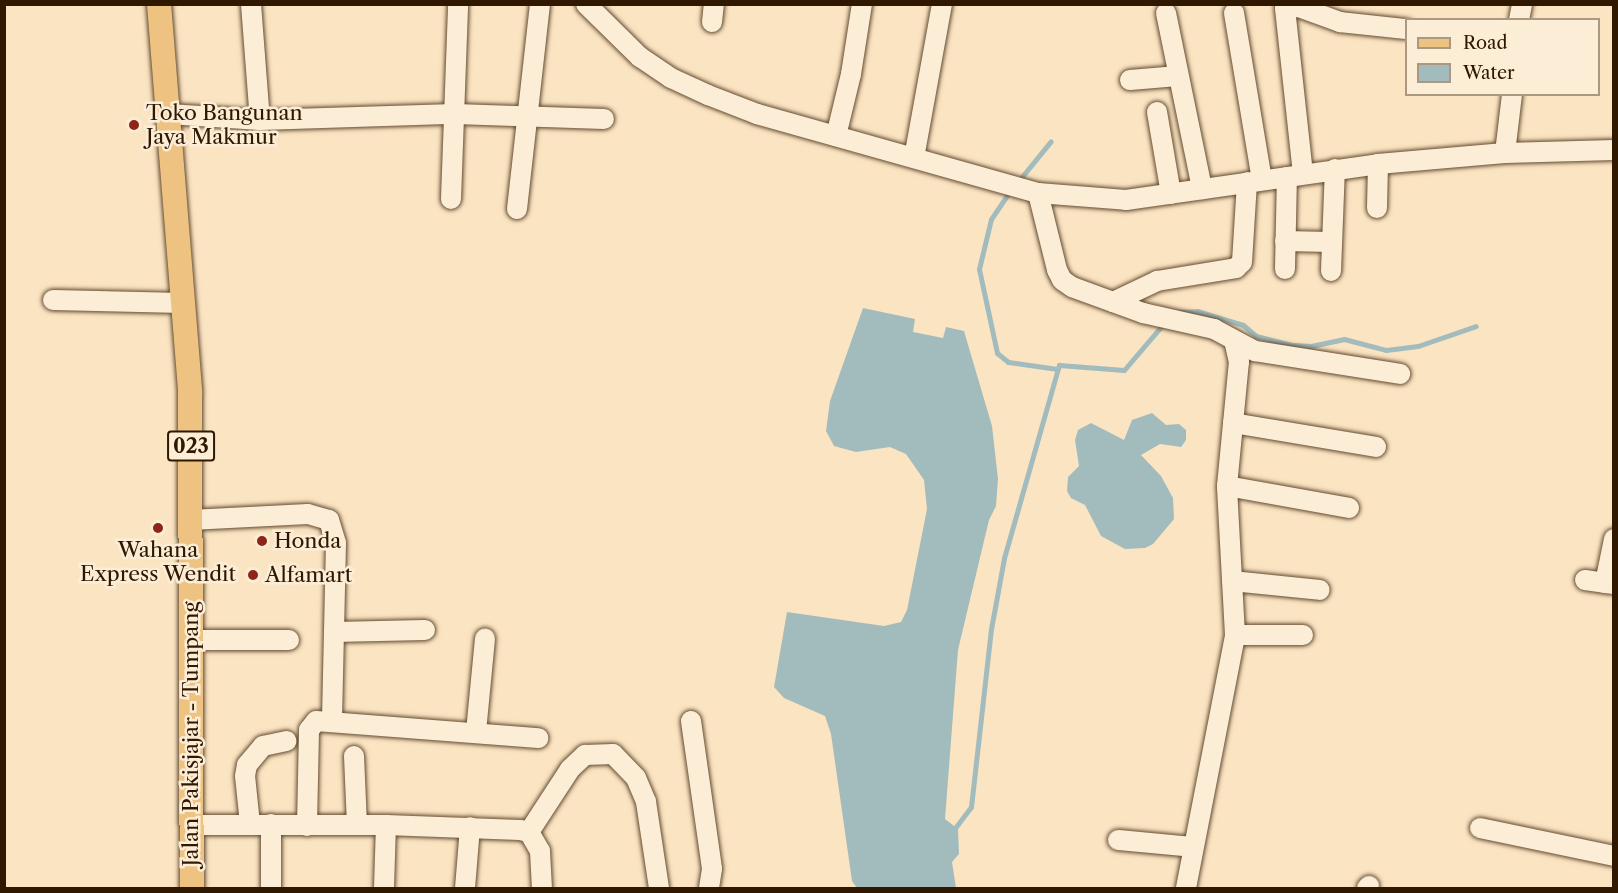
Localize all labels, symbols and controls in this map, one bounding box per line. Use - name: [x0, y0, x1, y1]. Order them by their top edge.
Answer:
- legend: [1405, 18, 1600, 96]
- text: Road: [1463, 32, 1508, 54]
- text: Water: [1463, 62, 1515, 84]
- place label: Toko Bangunan Jaya Makmur: [146, 100, 303, 150]
- marker: Toko Bangunan Jaya Makmur: [127, 118, 141, 132]
- road number: 023: [167, 429, 215, 463]
- marker: Wahana Express Wendit: [151, 521, 165, 535]
- place label: Honda: [274, 528, 341, 554]
- marker: Honda: [255, 534, 269, 548]
- place label: Wahana Express Wendit: [80, 537, 236, 587]
- place label: Alfamart: [265, 562, 352, 588]
- marker: Alfamart: [246, 568, 260, 582]
- street label: Jalan Pakisjajar - Tumpang: [178, 601, 204, 867]

